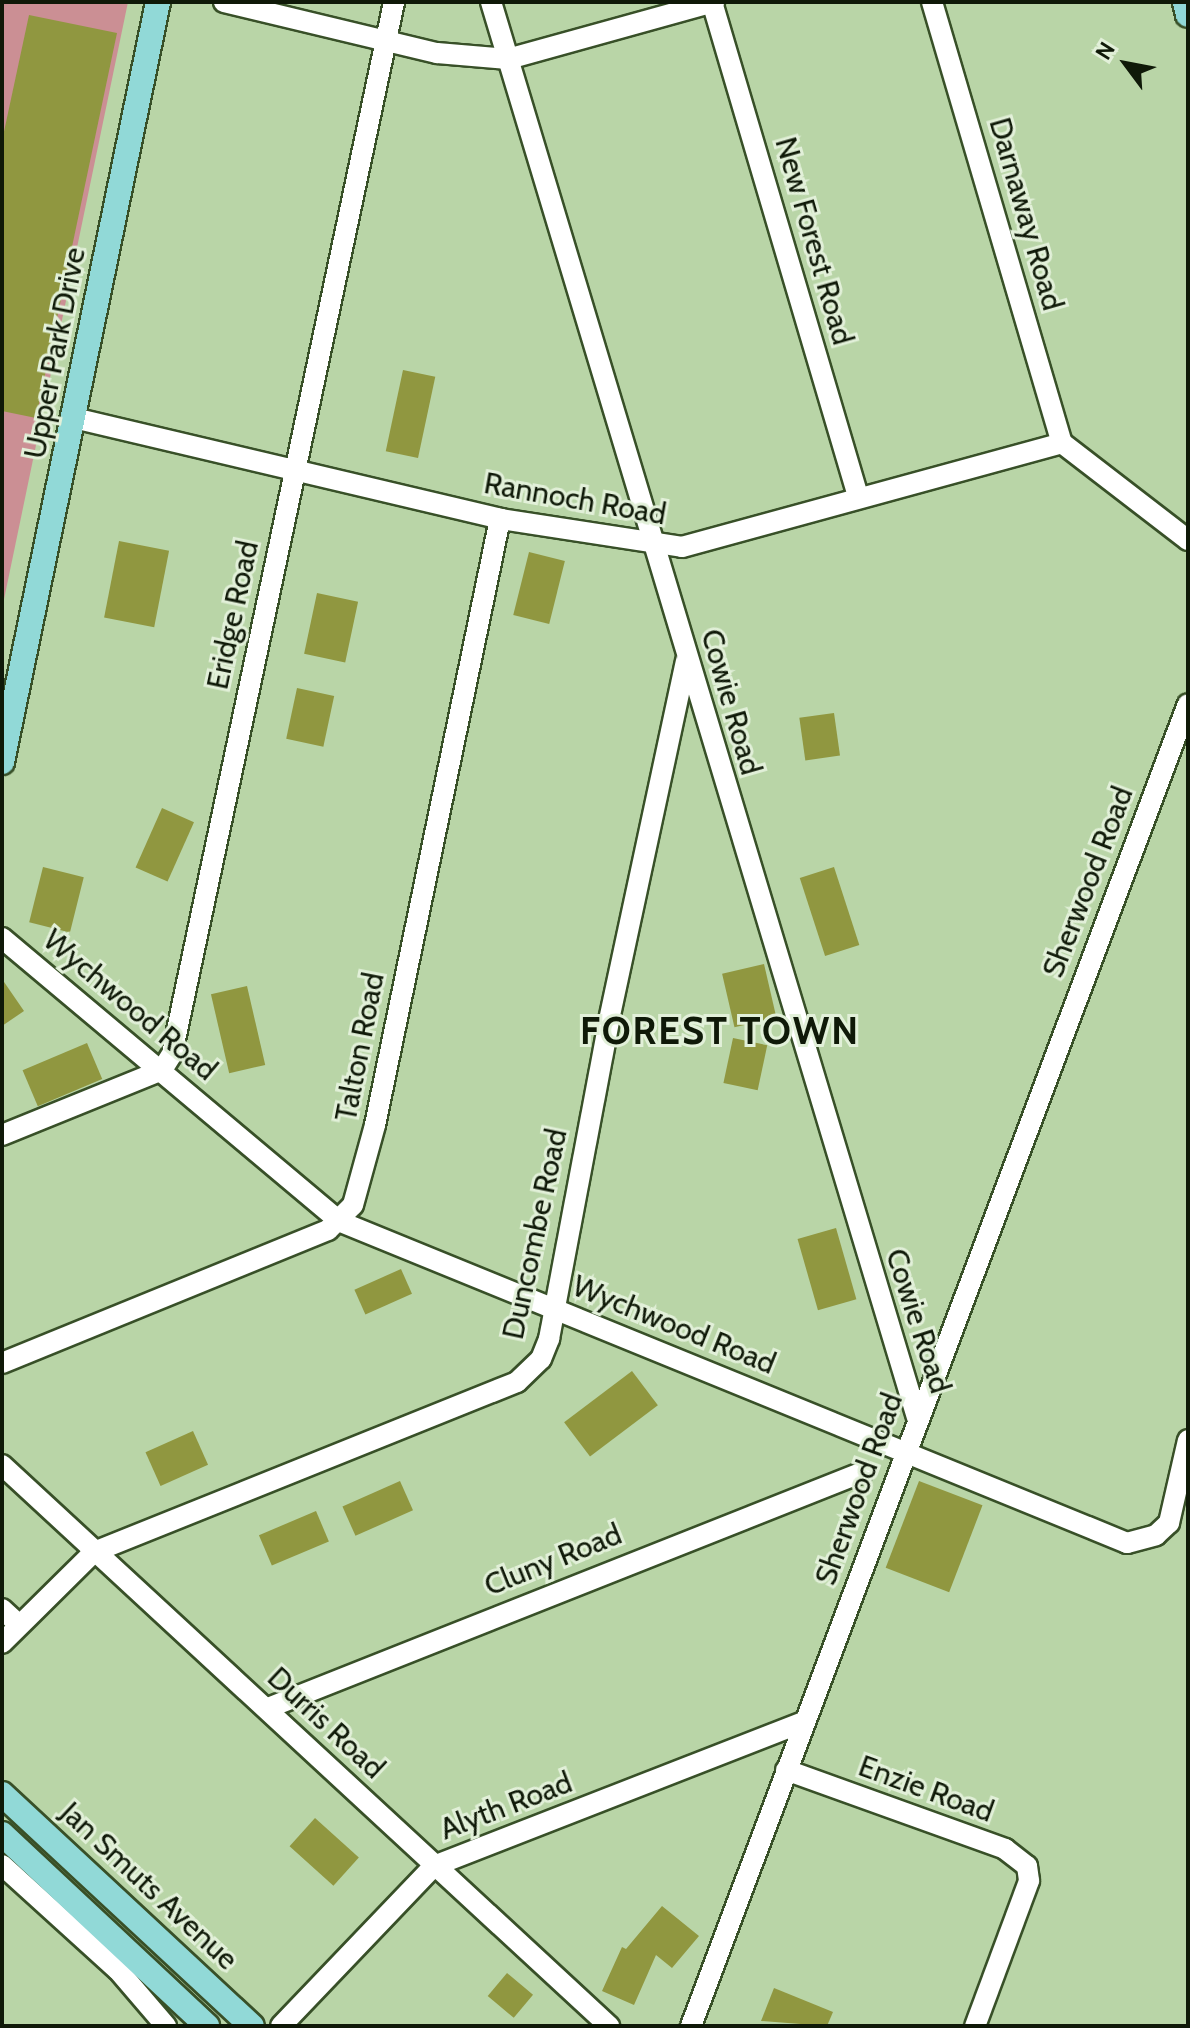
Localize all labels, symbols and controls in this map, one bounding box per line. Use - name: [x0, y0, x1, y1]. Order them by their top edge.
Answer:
- north arrow: [1086, 24, 1166, 104]
- text: N: [1090, 37, 1121, 65]
- street label: Darnaway Road: [981, 114, 1071, 314]
- street label: New Forest Road: [767, 133, 861, 349]
- street label: Upper Park Drive: [17, 244, 93, 462]
- street label: Rannoch Road: [481, 465, 669, 533]
- street label: Eridge Road: [200, 537, 266, 693]
- street label: Cowie Road: [693, 625, 769, 779]
- street label: Sherwood Road: [1035, 781, 1141, 983]
- street label: Wychwood Road: [36, 922, 224, 1088]
- street label: Talton Road: [328, 970, 392, 1124]
- district label: FOREST TOWN: [580, 1008, 860, 1054]
- street label: Duncombe Road: [495, 1126, 575, 1342]
- street label: Cowie Road: [878, 1244, 958, 1398]
- street label: Wychwood Road: [567, 1268, 781, 1382]
- street label: Sherwood Road: [808, 1388, 910, 1590]
- street label: Cluny Road: [479, 1516, 627, 1604]
- street label: Durris Road: [260, 1660, 392, 1786]
- street label: Enzie Road: [854, 1748, 998, 1830]
- street label: Alyth Road: [435, 1764, 577, 1848]
- street label: Jan Smuts Avenue: [53, 1795, 245, 1977]

